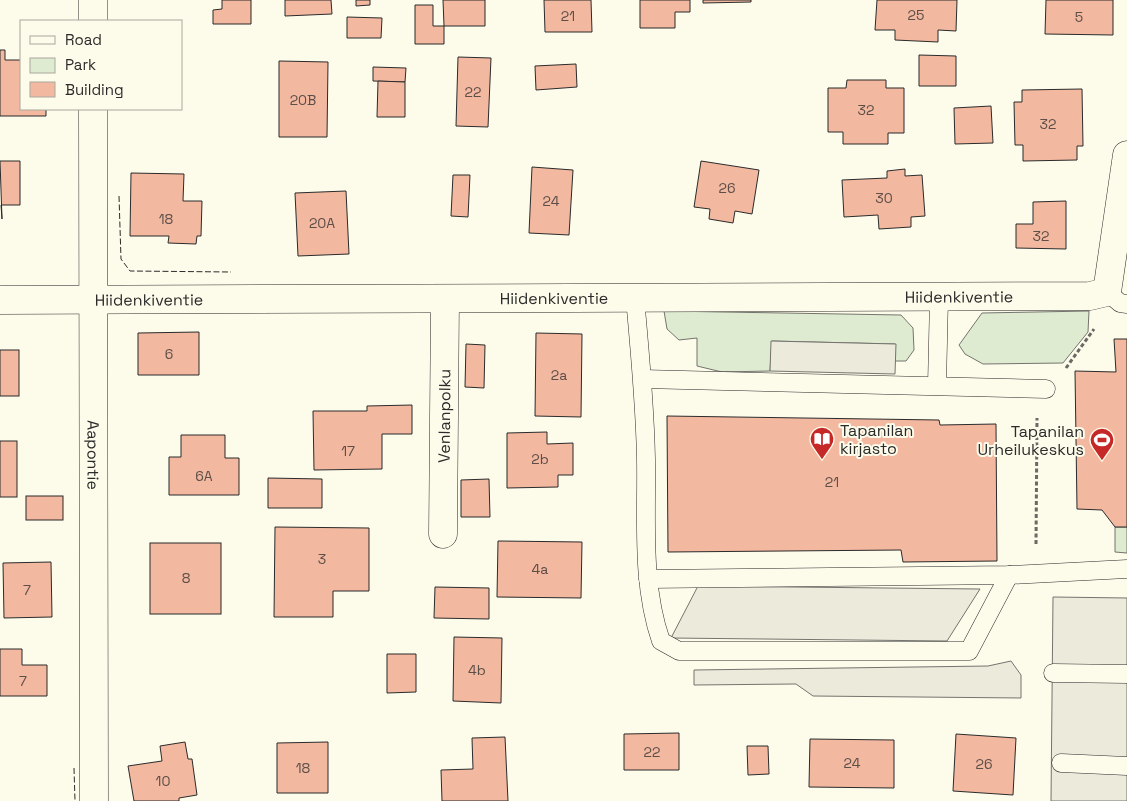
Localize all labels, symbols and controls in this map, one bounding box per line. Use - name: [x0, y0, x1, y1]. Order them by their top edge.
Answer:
- house number: 25: [908, 6, 924, 24]
- house number: 21: [561, 7, 575, 25]
- house number: 5: [1075, 8, 1083, 26]
- legend: [20, 20, 182, 110]
- text: Road: [65, 30, 102, 49]
- text: Park: [65, 55, 96, 74]
- text: Building: [65, 80, 124, 99]
- house number: 22: [465, 83, 481, 101]
- house number: 20B: [290, 91, 316, 109]
- house number: 32: [858, 101, 874, 119]
- house number: 32: [1040, 115, 1056, 133]
- house number: 26: [718, 179, 736, 197]
- house number: 30: [875, 189, 893, 207]
- house number: 24: [543, 192, 560, 210]
- house number: 18: [159, 210, 174, 228]
- house number: 20A: [309, 214, 335, 232]
- house number: 32: [1033, 227, 1049, 245]
- street label: Hiidenkiventie: [905, 286, 1013, 308]
- street label: Hiidenkiventie: [500, 288, 608, 309]
- street label: Hiidenkiventie: [95, 289, 203, 311]
- house number: 6: [165, 345, 173, 363]
- house number: 2a: [551, 366, 567, 384]
- street label: Venlanpolku: [434, 369, 455, 463]
- street label: Aapontie: [82, 420, 104, 490]
- place label: Tapanilan kirjasto: [840, 420, 913, 459]
- place label: Tapanilan Urheilukeskus: [977, 421, 1084, 460]
- library icon: Tapanilan kirjasto: [809, 426, 835, 460]
- sports icon: Tapanilan Urheilukeskus: [1089, 427, 1115, 461]
- house number: 17: [341, 442, 355, 460]
- house number: 2b: [531, 450, 549, 468]
- house number: 6A: [195, 467, 213, 485]
- house number: 21: [825, 473, 839, 491]
- house number: 3: [318, 550, 326, 568]
- house number: 4a: [532, 560, 548, 578]
- house number: 8: [182, 569, 191, 587]
- house number: 7: [23, 581, 31, 599]
- house number: 4b: [468, 661, 486, 679]
- house number: 7: [19, 672, 27, 690]
- house number: 22: [644, 743, 660, 761]
- house number: 24: [844, 754, 861, 772]
- house number: 26: [975, 755, 993, 773]
- house number: 18: [296, 759, 311, 777]
- house number: 10: [156, 772, 170, 790]

